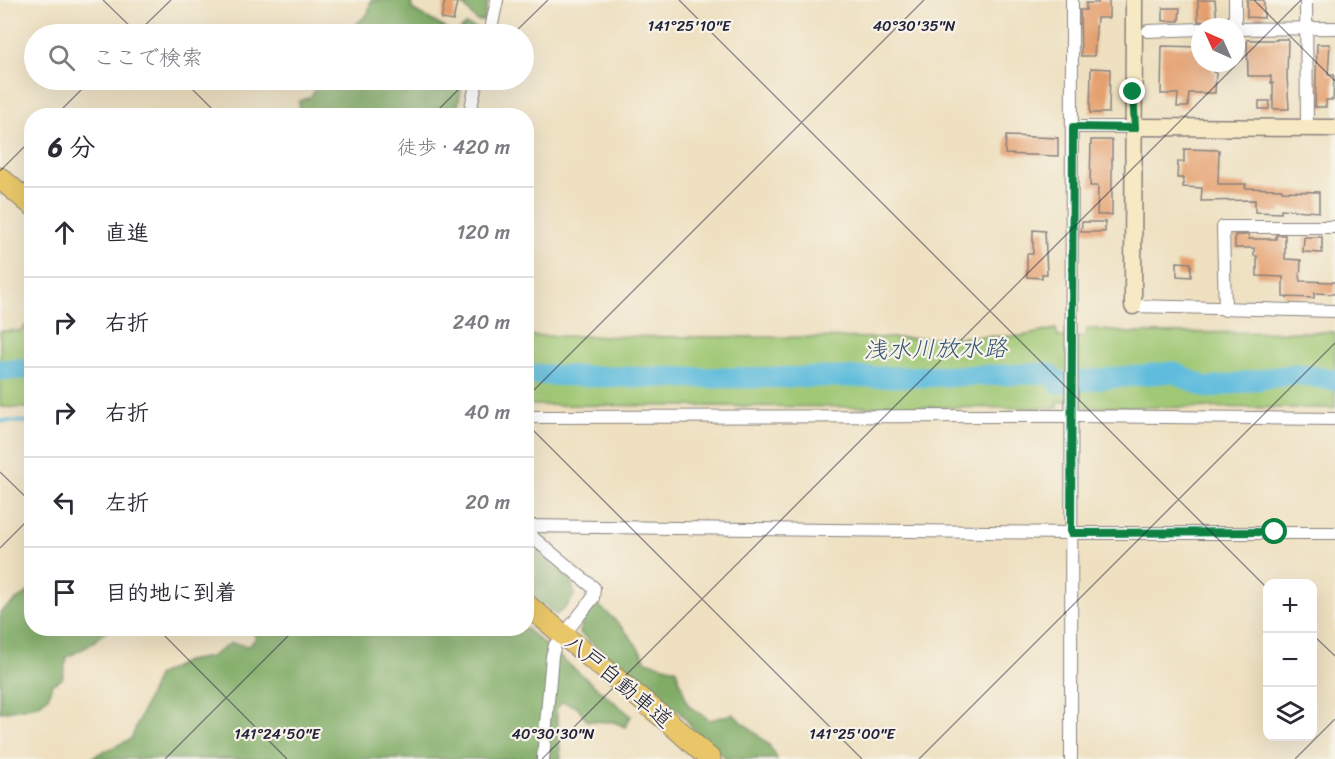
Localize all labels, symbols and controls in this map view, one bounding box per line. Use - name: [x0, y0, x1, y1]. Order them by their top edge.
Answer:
- text: 141°25'10"E: [648, 13, 732, 39]
- text: 40°30'35"N: [873, 13, 956, 39]
- north arrow: [1191, 18, 1245, 72]
- search box: [24, 24, 534, 90]
- text: ここで検索: [93, 38, 203, 77]
- icon: search: [45, 41, 78, 74]
- route end: [1119, 78, 1145, 104]
- text: 6 分: [48, 124, 96, 170]
- text: 徒歩 · 420 m: [397, 130, 510, 165]
- text: 直進: [105, 213, 149, 252]
- text: 120 m: [457, 215, 510, 250]
- icon: ahead: [48, 216, 81, 249]
- text: 右折: [105, 303, 149, 342]
- text: 240 m: [453, 305, 510, 340]
- icon: right: [48, 306, 81, 339]
- water label: 浅水川放水路: [863, 327, 1009, 371]
- text: 右折: [105, 393, 149, 432]
- text: 40 m: [464, 395, 510, 430]
- icon: right: [48, 396, 81, 429]
- text: 左折: [105, 483, 149, 522]
- text: 20 m: [465, 485, 510, 520]
- icon: left: [48, 486, 81, 519]
- route start: [1261, 518, 1287, 544]
- text: 目的地に到着: [105, 573, 237, 612]
- icon: arrive: [48, 576, 81, 609]
- map controls: [1263, 579, 1317, 741]
- button: +: [1263, 579, 1317, 633]
- street label: 八戸自動車道: [556, 624, 682, 738]
- button: −: [1263, 633, 1317, 687]
- button: layers: [1263, 687, 1317, 741]
- text: 141°24'50"E: [234, 721, 321, 747]
- text: 40°30'30"N: [512, 721, 595, 747]
- text: 141°25'00"E: [809, 721, 896, 747]

